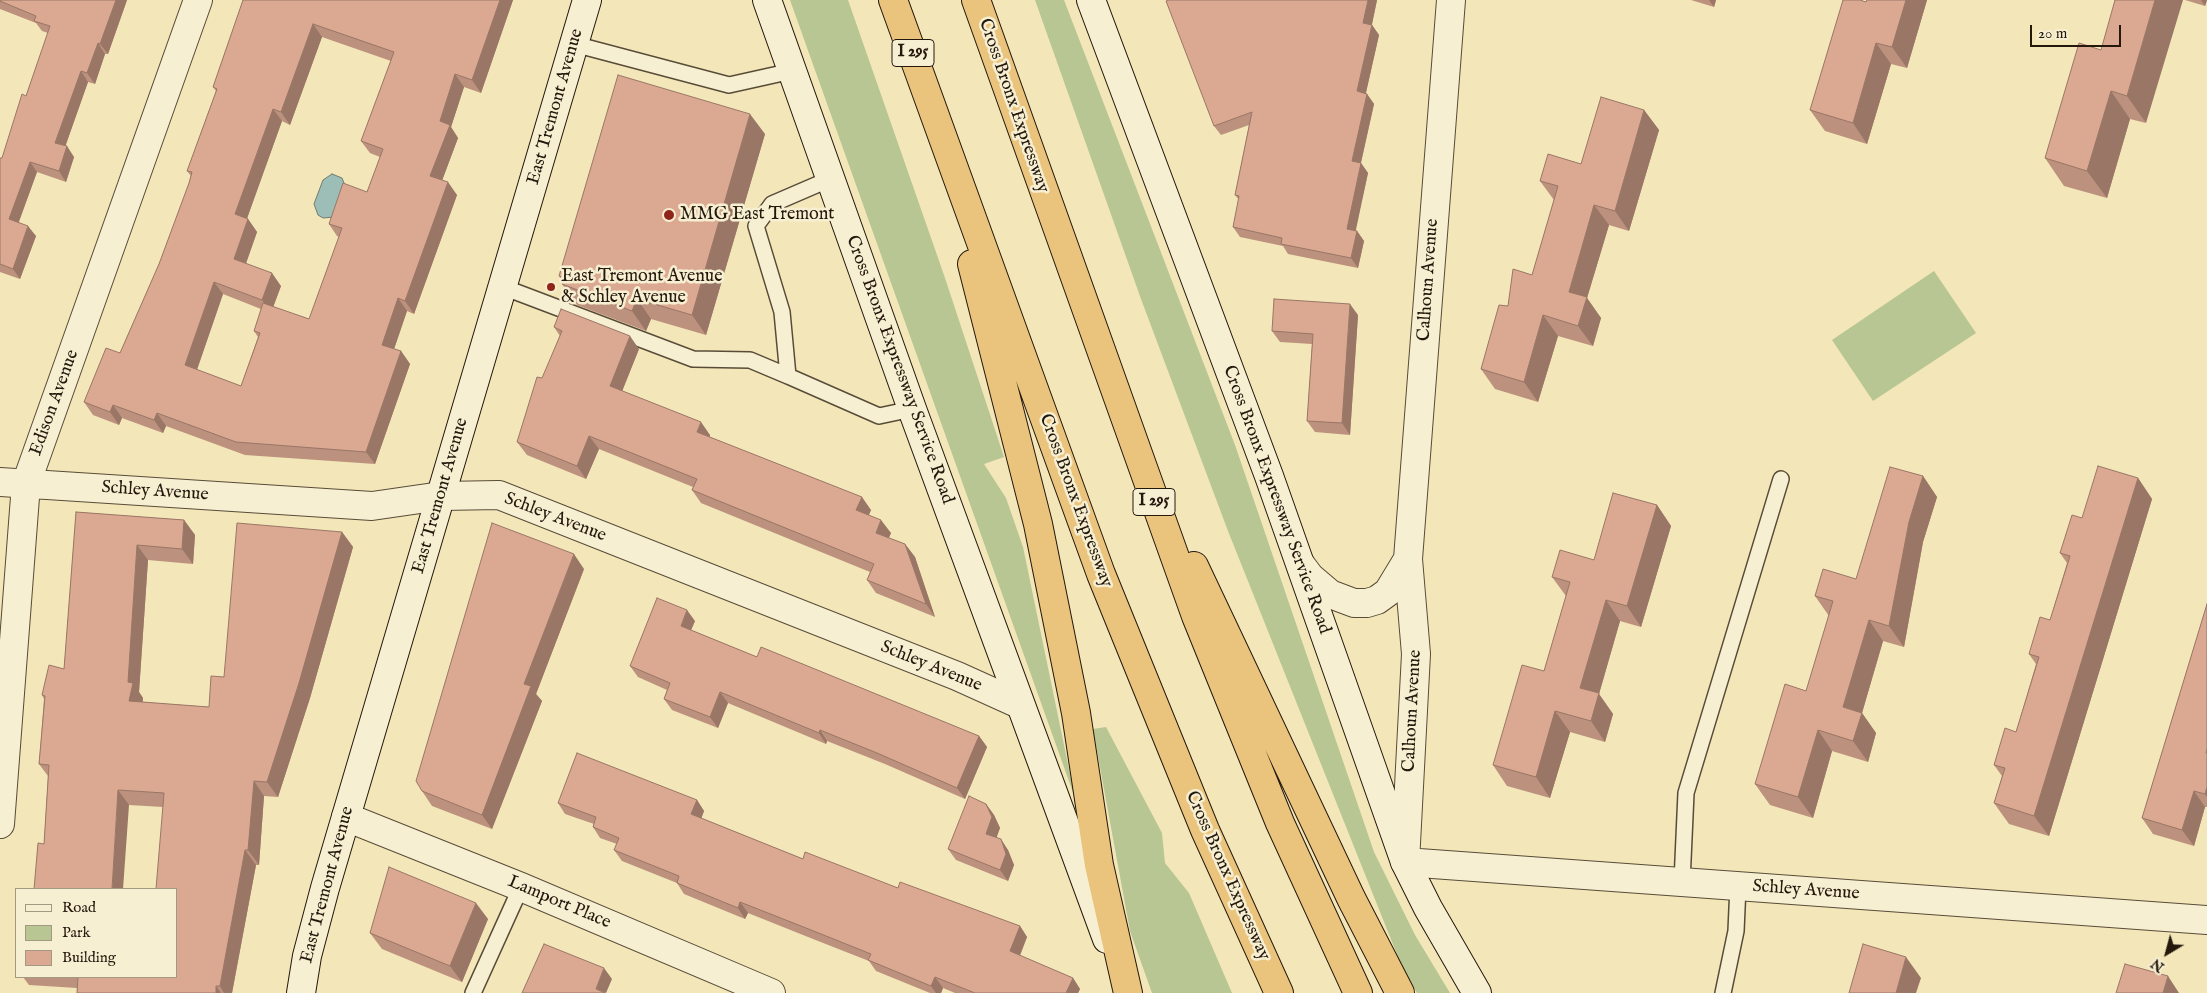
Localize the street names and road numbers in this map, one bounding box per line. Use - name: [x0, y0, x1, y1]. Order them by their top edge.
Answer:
- street label: Cross Bronx Expressway: [973, 16, 1053, 196]
- street label: East Tremont Avenue: [523, 26, 589, 188]
- road number: I 295: [892, 40, 934, 66]
- street label: Calhoun Avenue: [1414, 218, 1444, 342]
- street label: Cross Bronx Expressway Service Road: [840, 233, 958, 507]
- street label: Edison Avenue: [26, 347, 84, 459]
- street label: Cross Bronx Expressway Service Road: [1217, 363, 1335, 637]
- street label: Cross Bronx Expressway: [1034, 411, 1116, 591]
- street label: East Tremont Avenue: [408, 415, 474, 577]
- street label: Schley Avenue: [101, 477, 209, 507]
- road number: I 295: [1133, 488, 1175, 516]
- street label: Schley Avenue: [501, 489, 609, 547]
- street label: Schley Avenue: [877, 637, 985, 697]
- street label: Calhoun Avenue: [1399, 649, 1427, 773]
- street label: Cross Bronx Expressway: [1180, 788, 1274, 964]
- street label: East Tremont Avenue: [297, 804, 359, 966]
- street label: Lamport Place: [504, 872, 614, 934]
- street label: Schley Avenue: [1752, 876, 1860, 906]

